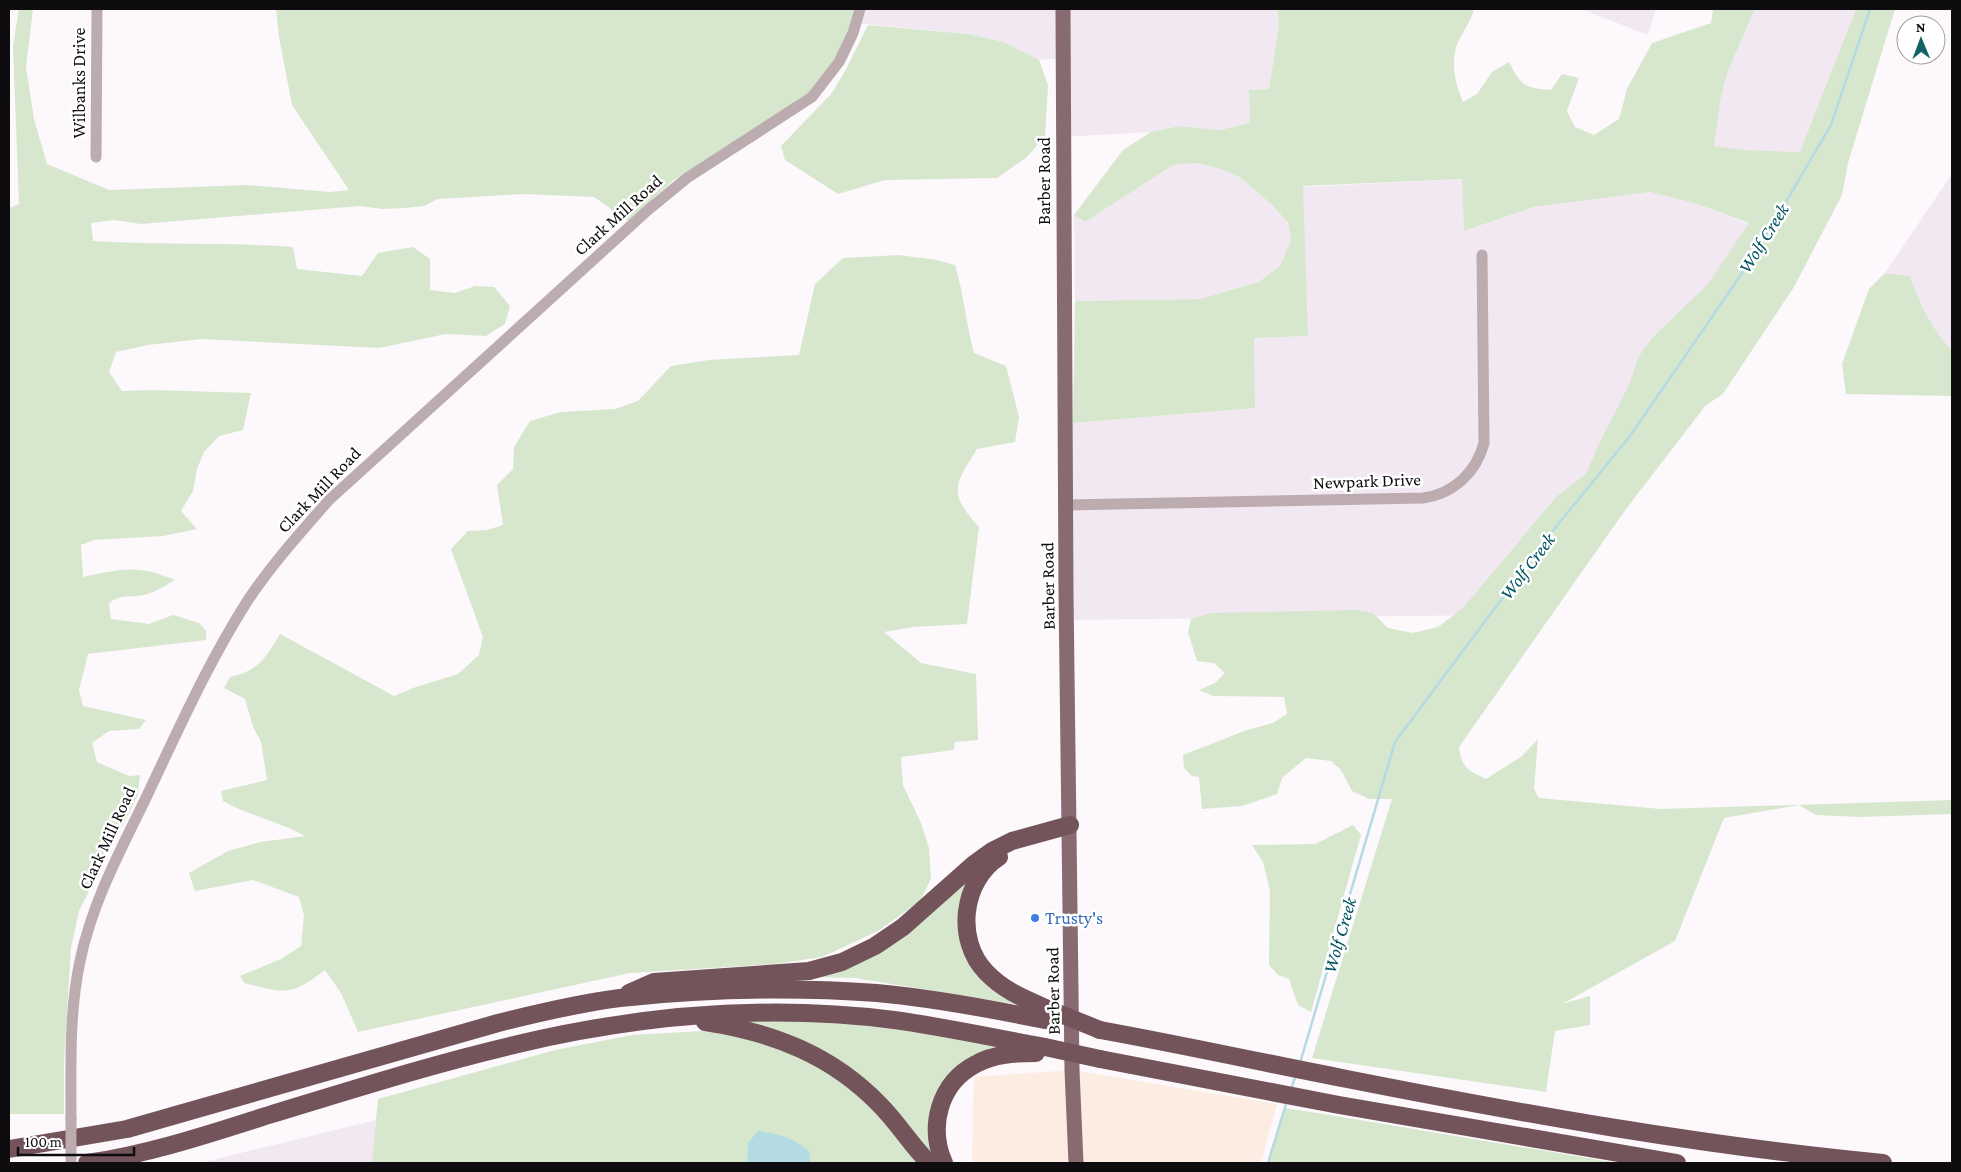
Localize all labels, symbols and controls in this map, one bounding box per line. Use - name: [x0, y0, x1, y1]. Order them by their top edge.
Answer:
- north arrow: [1896, 15, 1946, 65]
- text: N: [1916, 19, 1926, 35]
- street label: Wilbanks Drive: [69, 27, 89, 139]
- street label: Barber Road: [1034, 137, 1054, 225]
- street label: Clark Mill Road: [570, 170, 666, 260]
- water label: Wolf Creek: [1734, 199, 1793, 277]
- street label: Clark Mill Road: [273, 443, 365, 537]
- street label: Newpark Drive: [1313, 469, 1421, 493]
- water label: Wolf Creek: [1496, 528, 1560, 604]
- street label: Barber Road: [1037, 541, 1059, 630]
- street label: Clark Mill Road: [75, 783, 140, 892]
- water label: Wolf Creek: [1319, 894, 1361, 976]
- place label: Trusty's: [1045, 908, 1103, 928]
- marker: Trusty's: [1029, 912, 1041, 924]
- street label: Barber Road: [1042, 946, 1064, 1035]
- scale bar: [18, 1124, 134, 1156]
- text: 100 m: [25, 1134, 62, 1150]

